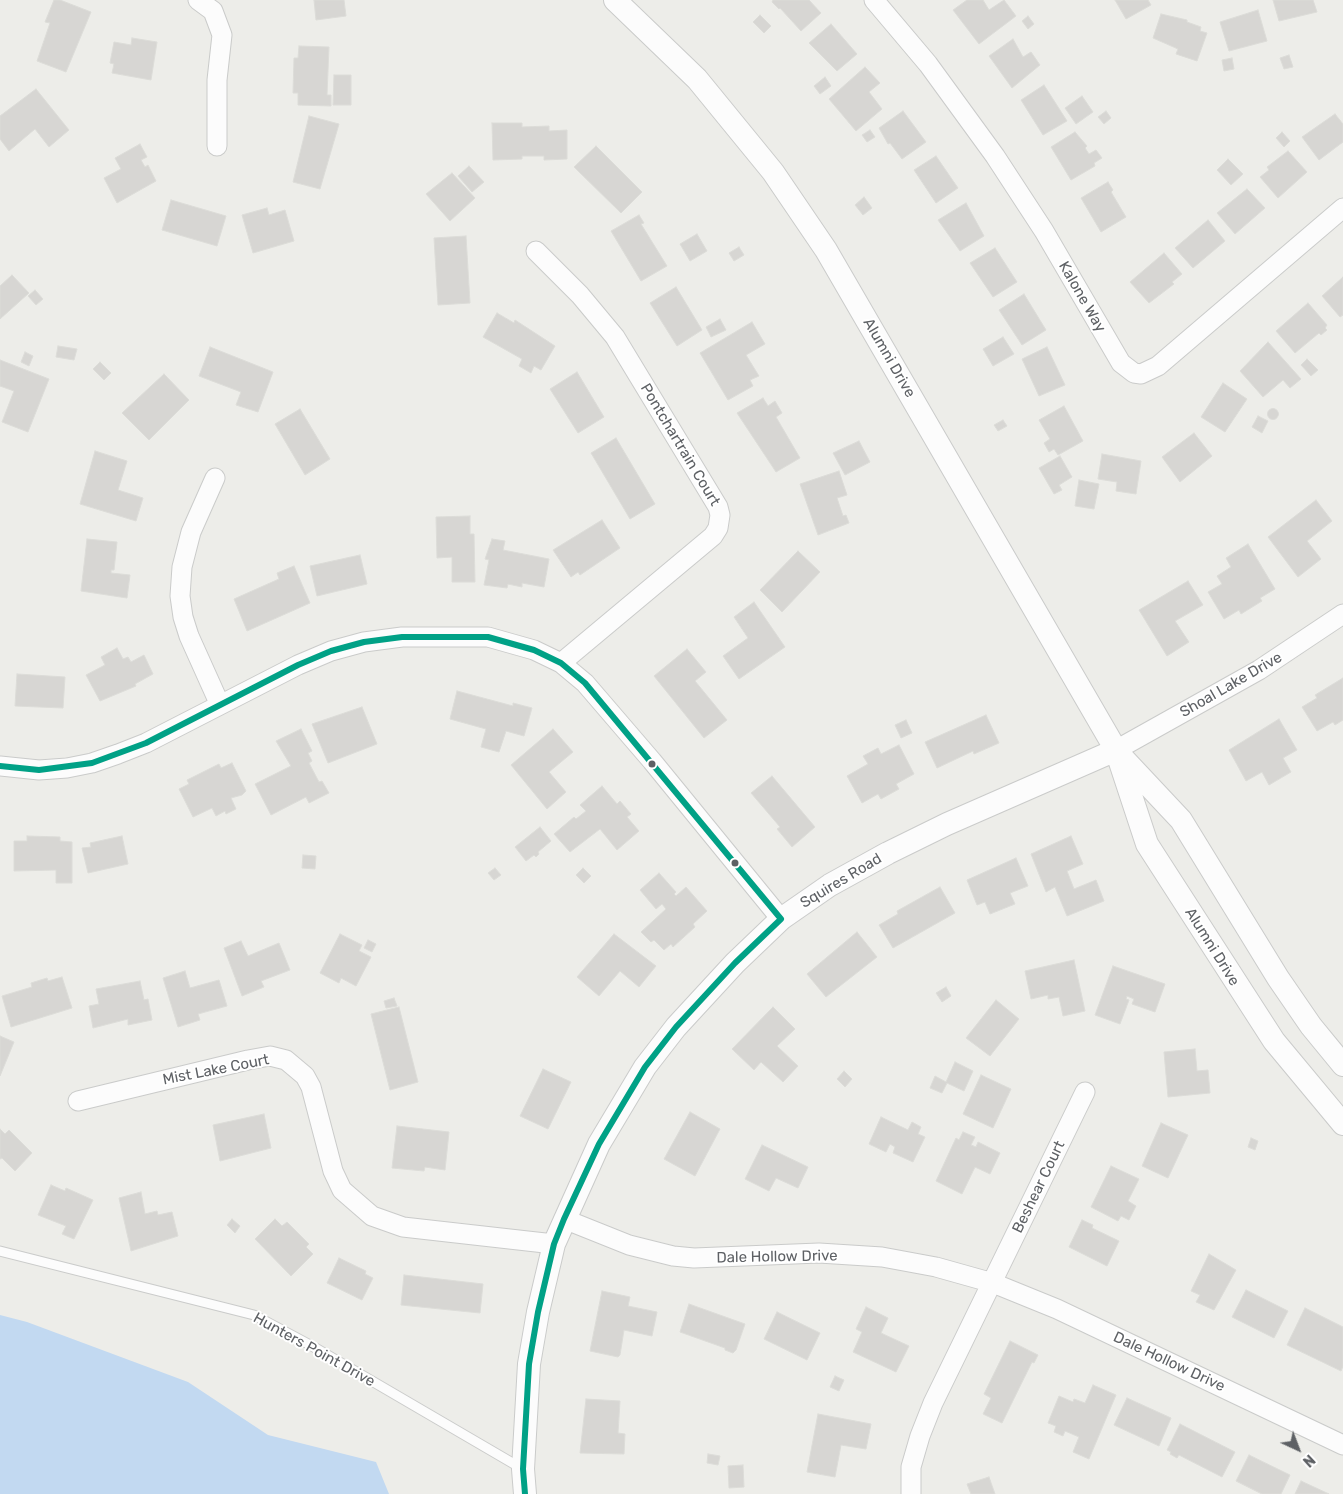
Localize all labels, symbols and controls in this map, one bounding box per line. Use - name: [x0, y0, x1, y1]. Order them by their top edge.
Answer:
- street label: Kalone Way: [1055, 258, 1109, 336]
- street label: Alumni Drive: [859, 315, 919, 401]
- street label: Pontchartrain Court: [636, 380, 724, 510]
- street label: Shoal Lake Drive: [1177, 648, 1285, 722]
- unlabelled marker: [647, 759, 657, 769]
- street label: Squires Road: [797, 850, 885, 912]
- unlabelled marker: [730, 858, 740, 868]
- street label: Alumni Drive: [1181, 905, 1243, 989]
- street label: Mist Lake Court: [161, 1051, 271, 1089]
- street label: Beshear Court: [1009, 1138, 1069, 1236]
- street label: Dale Hollow Drive: [716, 1247, 838, 1267]
- street label: Hunters Point Drive: [250, 1309, 378, 1391]
- street label: Dale Hollow Drive: [1110, 1328, 1228, 1396]
- north arrow: [1273, 1424, 1323, 1474]
- text: N: [1299, 1451, 1318, 1470]

